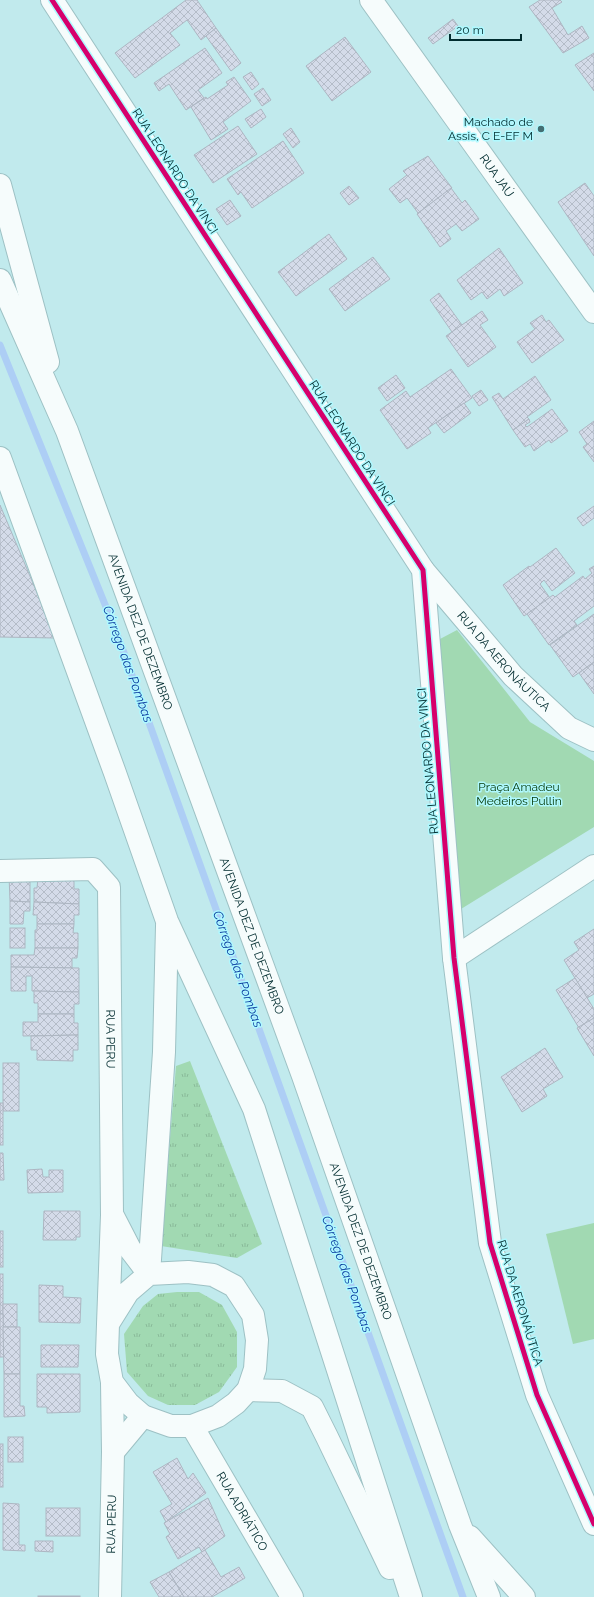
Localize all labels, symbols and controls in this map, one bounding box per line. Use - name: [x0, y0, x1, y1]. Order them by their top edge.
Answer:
- scale bar: [450, 16, 521, 42]
- text: 20 m: [456, 23, 484, 37]
- street label: RUA LEONARDO DA VINCI: [129, 106, 221, 236]
- place label: Machado de Assis, C E-EF M: [448, 115, 533, 143]
- marker: Machado de Assis, C E-EF M: [536, 124, 546, 134]
- street label: RUA JAÚ: [477, 152, 517, 200]
- street label: RUA LEONARDO DA VINCI: [306, 378, 398, 508]
- street label: AVENIDA DEZ DE DEZEMBRO: [105, 551, 176, 712]
- water label: Córrego das Pombas: [100, 604, 156, 724]
- street label: RUA DA AERONÁUTICA: [454, 609, 553, 714]
- street label: RUA LEONARDO DA VINCI: [415, 687, 441, 835]
- park label: Praça Amadeu Medeiros Pullin: [476, 780, 562, 808]
- street label: AVENIDA DEZ DE DEZEMBRO: [217, 856, 287, 1016]
- water label: Córrego das Pombas: [210, 909, 266, 1029]
- street label: RUA PERU: [103, 1009, 118, 1068]
- street label: AVENIDA DEZ DE DEZEMBRO: [327, 1161, 395, 1322]
- water label: Córrego das Pombas: [319, 1214, 375, 1334]
- street label: RUA DA AERONÁUTICA: [494, 1238, 546, 1368]
- street label: RUA ADRIÁTICO: [213, 1469, 271, 1554]
- street label: RUA PERU: [104, 1494, 119, 1554]

